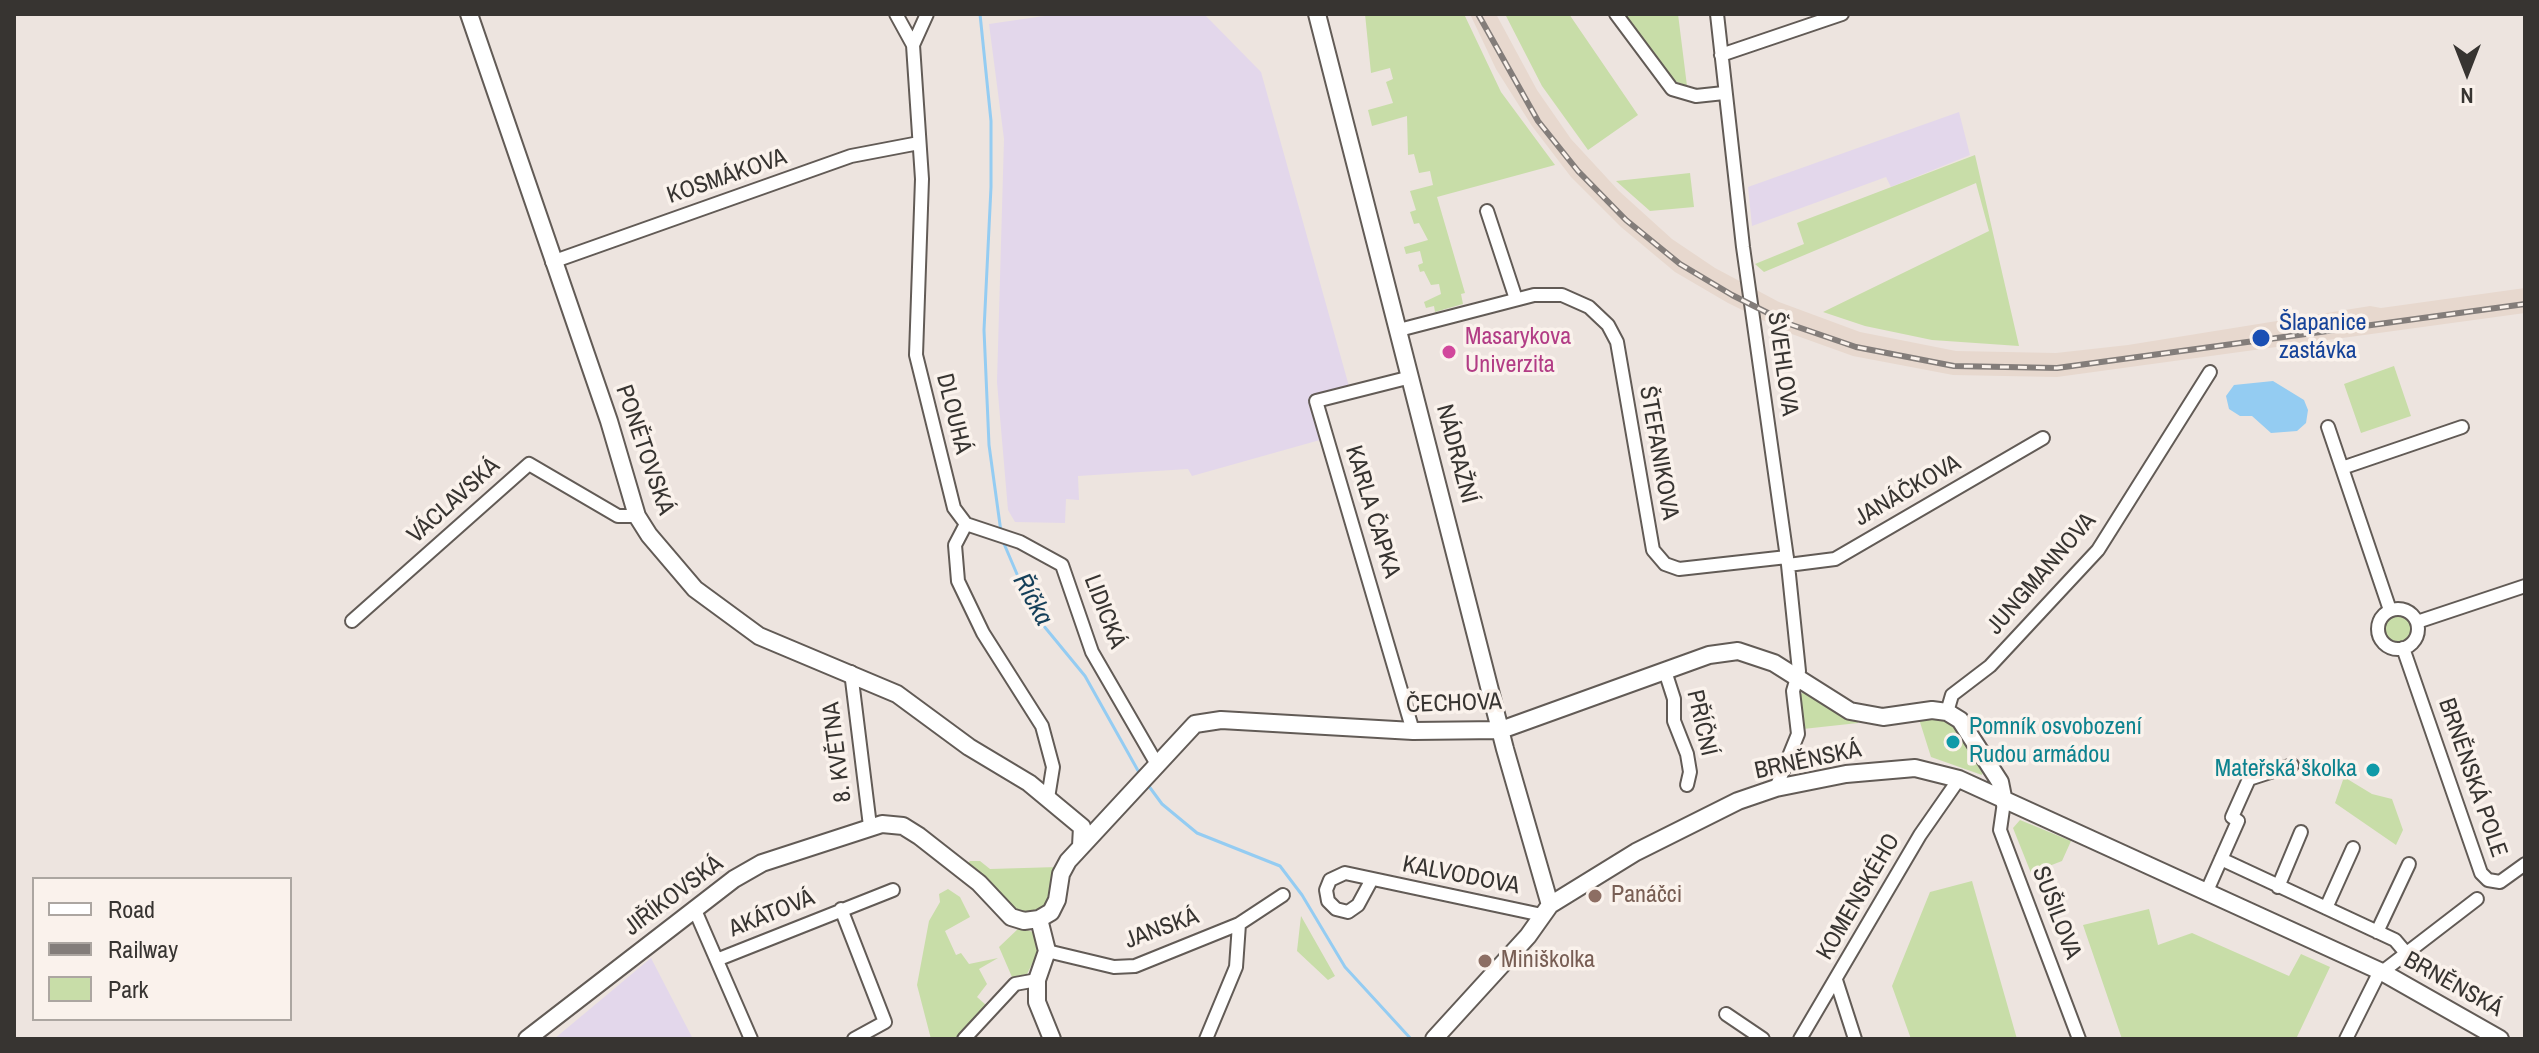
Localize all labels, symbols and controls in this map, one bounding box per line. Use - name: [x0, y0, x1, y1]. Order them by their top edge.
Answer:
- north arrow: [2427, 32, 2507, 112]
- text: N: [2460, 81, 2474, 111]
- street label: KOSMÁKOVA: [664, 143, 790, 211]
- street label: ŠVEHLOVA: [1760, 310, 1804, 418]
- place label: Šlapanice zastávka: [2279, 310, 2367, 366]
- place label: Masarykova Univerzita: [1465, 324, 1571, 380]
- marker: Šlapanice zastávka: [2250, 327, 2272, 349]
- marker: Masarykova Univerzita: [1440, 343, 1458, 361]
- street label: DLOUHÁ: [929, 371, 977, 457]
- street label: PONĚTOVSKÁ: [608, 381, 680, 519]
- street label: ŠTEFANIKOVA: [1632, 384, 1684, 522]
- street label: NÁDRAŽNÍ: [1429, 402, 1483, 506]
- street label: KARLA ČAPKA: [1338, 442, 1406, 582]
- street label: JANÁČKOVA: [1850, 449, 1966, 533]
- street label: VÁCLAVSKÁ: [402, 452, 506, 550]
- street label: JUNGMANNOVA: [1981, 507, 2103, 641]
- water label: Říčka: [1005, 569, 1059, 631]
- street label: LIDICKÁ: [1077, 571, 1131, 653]
- street label: PŘÍČNÍ: [1679, 687, 1723, 759]
- street label: ČECHOVA: [1406, 688, 1502, 720]
- street label: BRNĚNSKÁ POLE: [2431, 695, 2513, 861]
- street label: 8. KVĚTNA: [818, 700, 858, 804]
- place label: Pomník osvobození Rudou armádou: [1969, 714, 2142, 770]
- marker: Pomník osvobození Rudou armádou: [1944, 733, 1962, 751]
- street label: BRNĚNSKÁ: [1752, 736, 1864, 786]
- place label: Mateřská školka: [2215, 756, 2357, 784]
- marker: Mateřská školka: [2364, 761, 2382, 779]
- street label: KOMENSKÉHO: [1811, 829, 1907, 965]
- street label: JIŘÍKOVSKÁ: [619, 850, 729, 942]
- street label: KALVODOVA: [1400, 851, 1522, 901]
- street label: SUŠILOVA: [2025, 863, 2087, 963]
- legend: [32, 877, 292, 1021]
- place label: Panáčci: [1611, 882, 1682, 910]
- street label: AKÁTOVÁ: [725, 884, 819, 944]
- marker: Panáčci: [1586, 887, 1604, 905]
- text: Road: [108, 893, 155, 925]
- street label: JANSKÁ: [1121, 902, 1203, 956]
- text: Railway: [108, 933, 178, 965]
- street label: BRNĚNSKÁ: [2399, 946, 2507, 1024]
- place label: Miniškolka: [1501, 947, 1595, 975]
- marker: Miniškolka: [1476, 952, 1494, 970]
- text: Park: [108, 973, 148, 1005]

